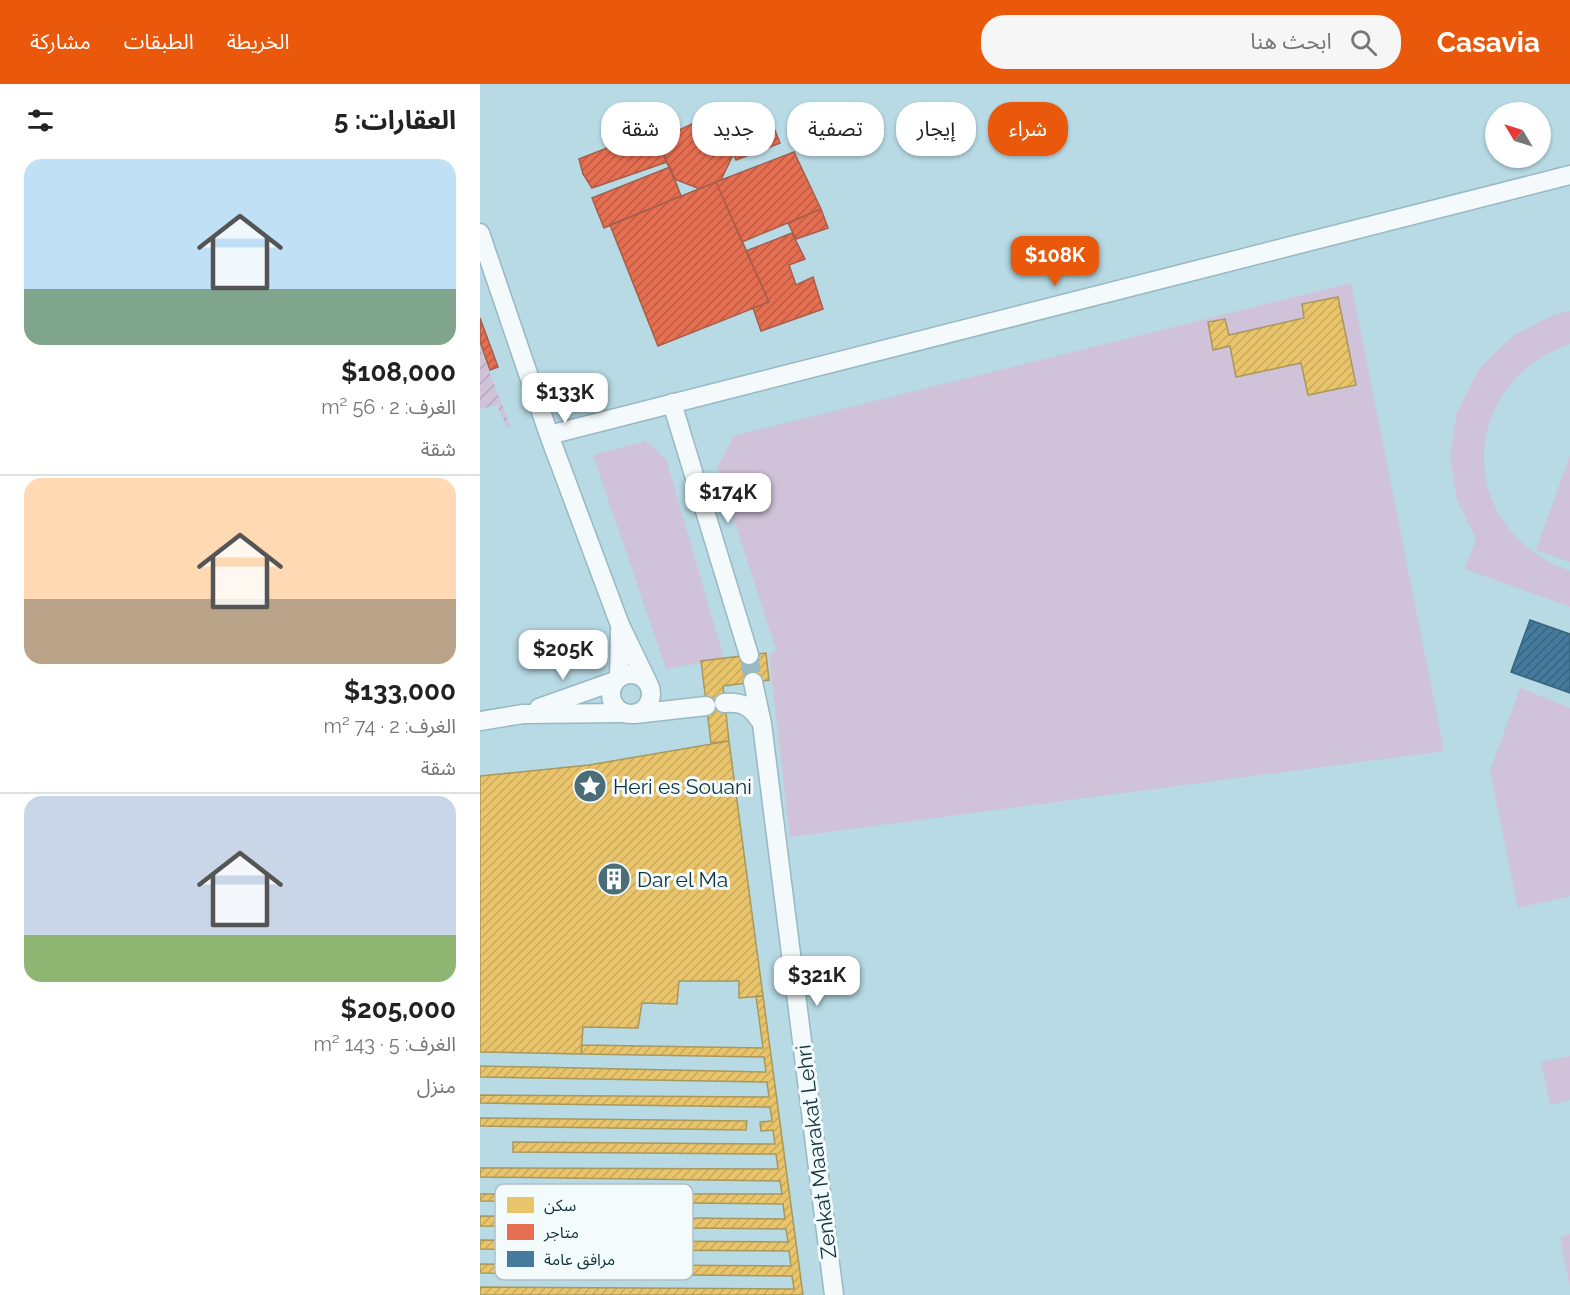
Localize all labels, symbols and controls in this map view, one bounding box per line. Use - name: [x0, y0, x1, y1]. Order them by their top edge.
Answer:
- search box: [981, 15, 1401, 69]
- icon: search: [1347, 26, 1380, 59]
- text: Casavia: [1437, 26, 1540, 59]
- text: ابحث هنا: [1250, 28, 1332, 54]
- text: مشاركة: [30, 29, 91, 54]
- text: الطبقات: [124, 29, 194, 54]
- text: الخريطة: [227, 29, 290, 54]
- chip: شقة: [601, 102, 680, 156]
- chip: جديد: [692, 102, 775, 156]
- chip: تصفية: [787, 102, 884, 156]
- chip: إيجار: [896, 102, 976, 156]
- chip: شراء: [988, 102, 1068, 156]
- north arrow: [1485, 102, 1551, 168]
- map controls: [1485, 102, 1551, 168]
- icon: filters: [24, 104, 57, 137]
- text: العقارات: 5: [334, 105, 456, 135]
- icon: home: [186, 198, 294, 306]
- pin: $108K: [1013, 236, 1097, 287]
- text: $108K: [1025, 243, 1085, 267]
- text: $108,000: [341, 357, 456, 387]
- pin: $133K: [523, 373, 607, 424]
- text: $133K: [536, 380, 594, 404]
- text: الغرف: 2 · 56 m²: [321, 395, 456, 419]
- text: شقة: [421, 437, 456, 461]
- pin: $174K: [686, 473, 770, 524]
- text: $174K: [699, 480, 757, 504]
- icon: home: [186, 517, 294, 625]
- pin: $205K: [521, 630, 605, 681]
- text: $205K: [533, 637, 593, 661]
- text: $133,000: [344, 676, 456, 706]
- text: الغرف: 2 · 74 m²: [324, 714, 456, 738]
- text: شقة: [421, 756, 456, 780]
- place icon: Heri es Souani: [572, 768, 608, 804]
- place label: Heri es Souani: [613, 774, 752, 799]
- icon: home: [186, 835, 294, 943]
- building icon: Dar el Ma: [596, 861, 632, 897]
- place label: Dar el Ma: [637, 867, 728, 892]
- pin: $321K: [775, 956, 859, 1007]
- text: $321K: [788, 963, 846, 987]
- text: $205,000: [341, 994, 456, 1024]
- text: الغرف: 5 · 143 m²: [313, 1032, 456, 1056]
- street label: Zenkat Maarakat Lehri: [790, 1043, 842, 1261]
- text: منزل: [417, 1074, 456, 1098]
- legend: [495, 1184, 693, 1280]
- text: سكن: [544, 1196, 576, 1215]
- text: متاجر: [543, 1223, 579, 1242]
- text: مرافق عامة: [544, 1250, 615, 1270]

